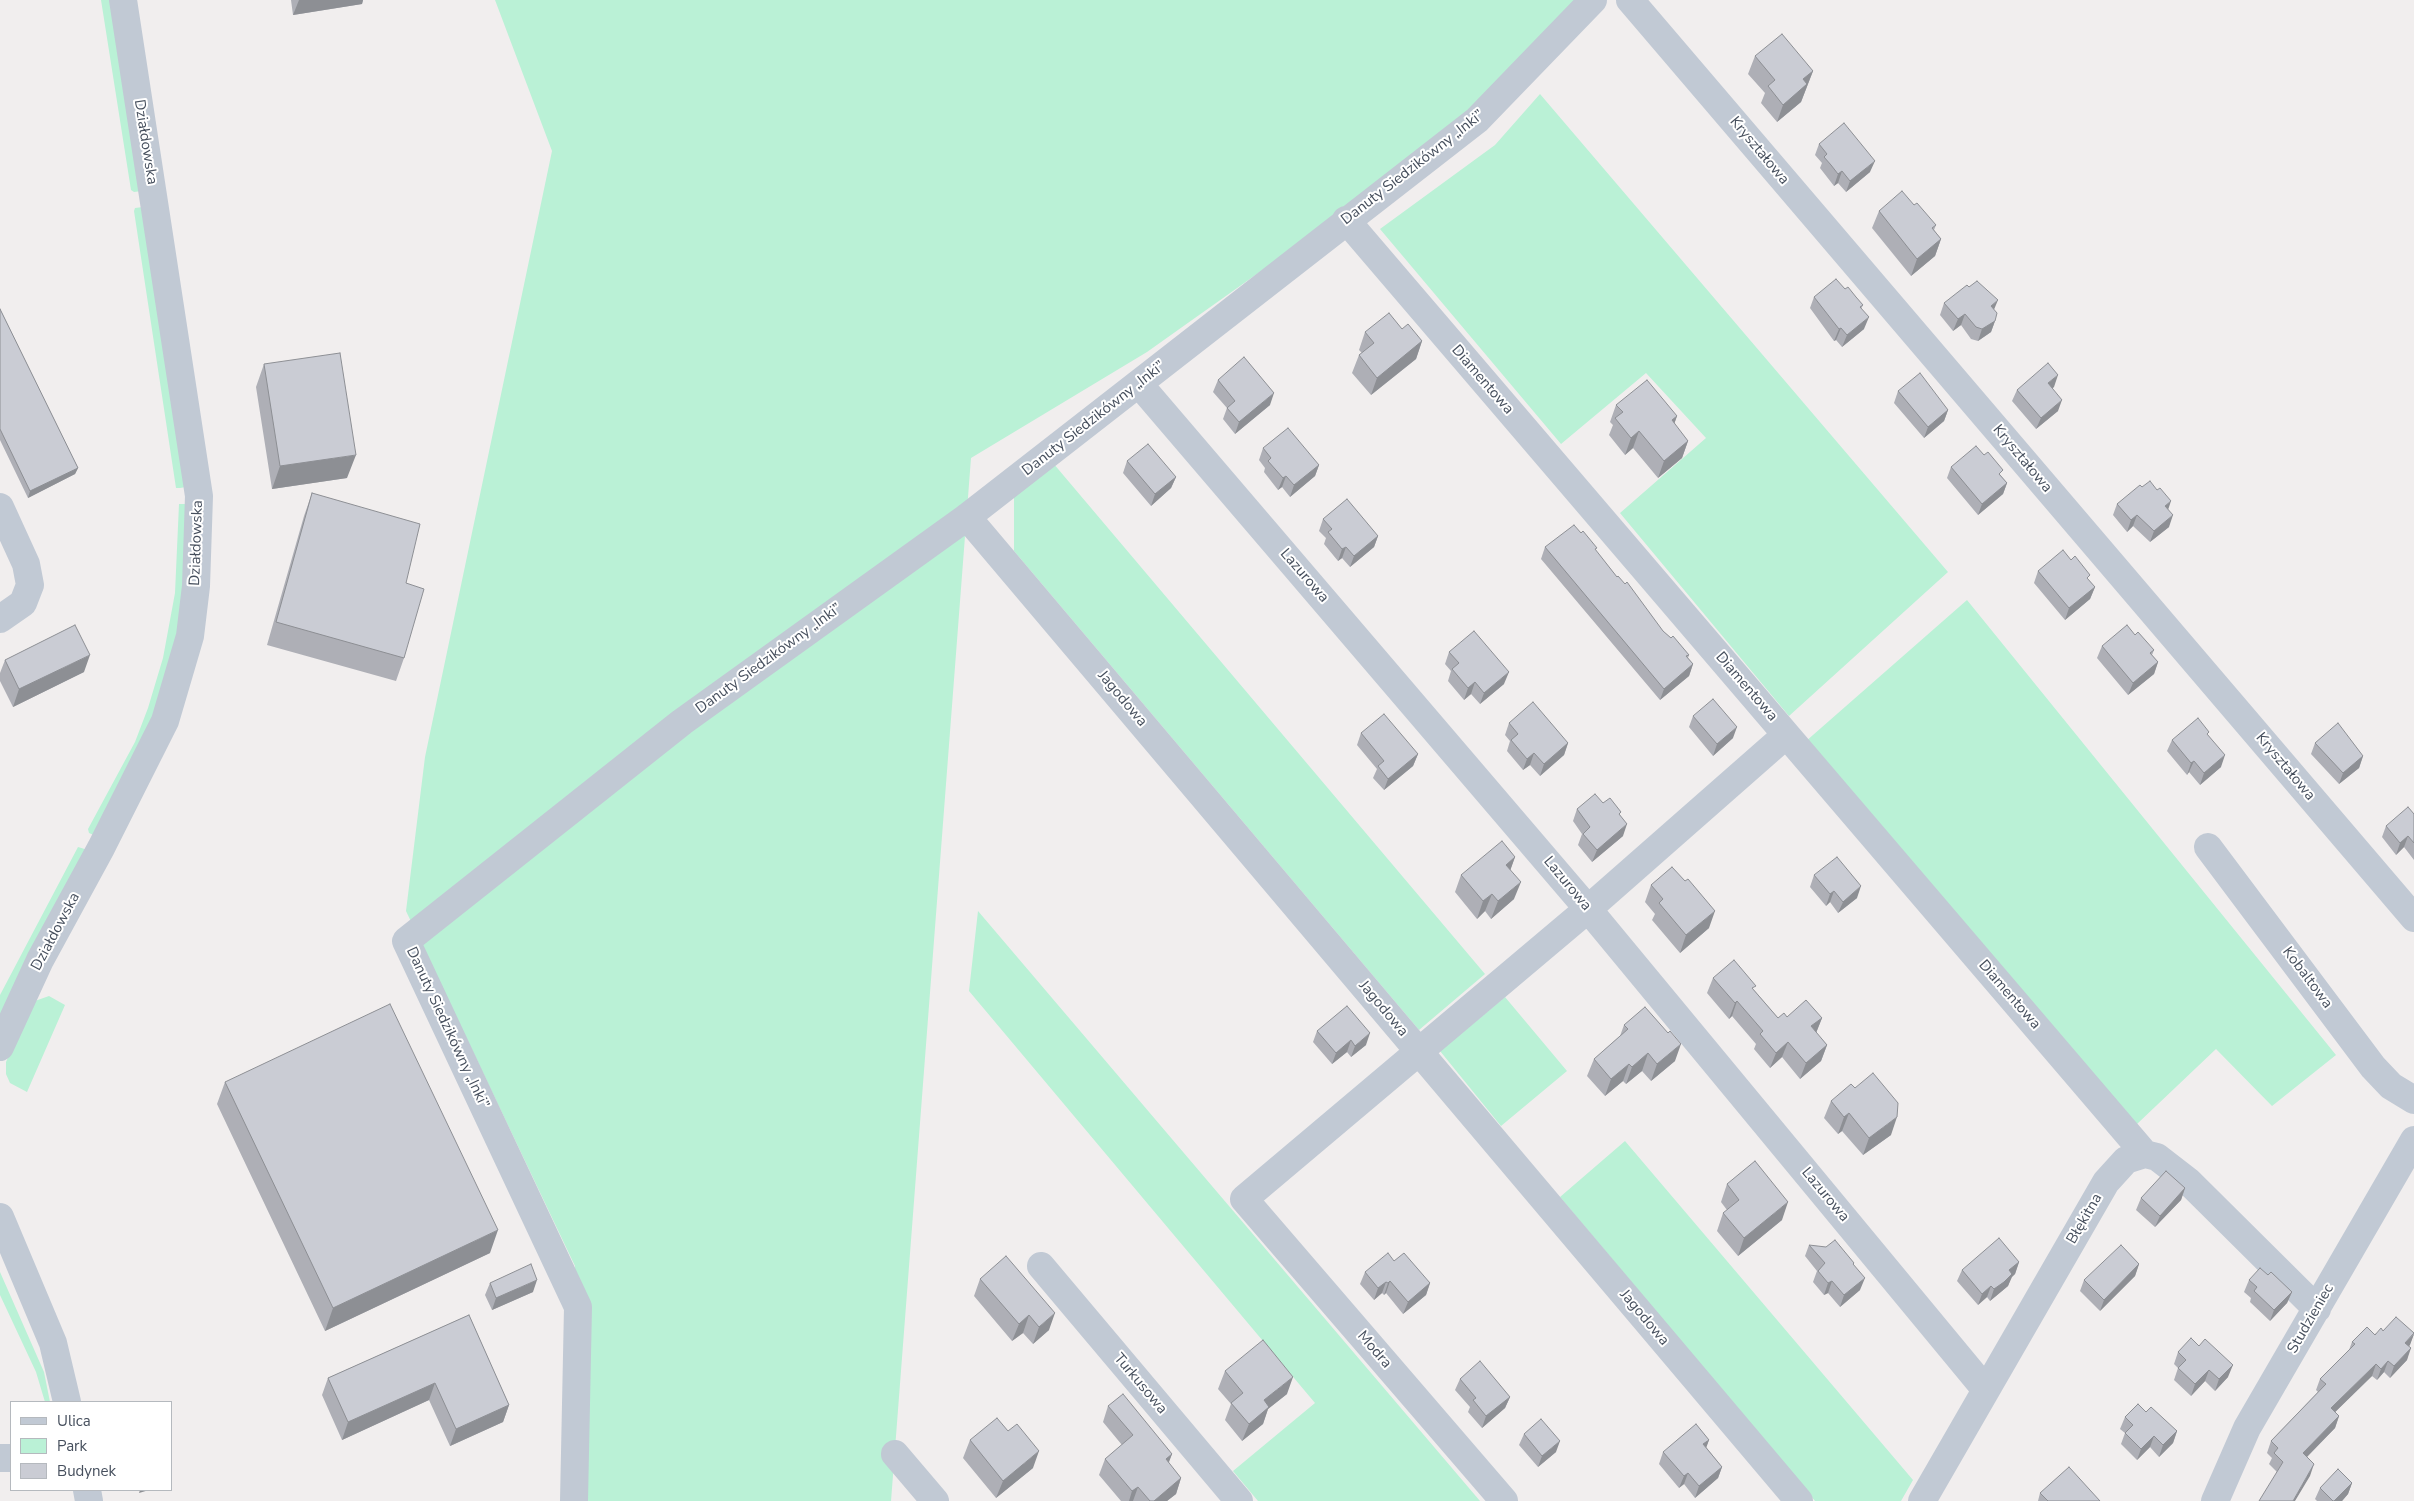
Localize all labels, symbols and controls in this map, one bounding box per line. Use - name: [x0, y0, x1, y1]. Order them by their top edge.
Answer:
- street label: Działdowska: [129, 98, 161, 186]
- street label: Danuty Siedzikówny „Inki”: [1338, 107, 1488, 229]
- street label: Kryształowa: [1725, 113, 1793, 189]
- street label: Diamentowa: [1447, 342, 1517, 418]
- street label: Danuty Siedzikówny „Inki”: [1019, 358, 1169, 480]
- street label: Kryształowa: [1988, 421, 2056, 497]
- street label: Działdowska: [187, 500, 207, 586]
- street label: Lazurowa: [1276, 545, 1332, 607]
- street label: Danuty Siedzikówny „Inki”: [692, 600, 846, 718]
- street label: Diamentowa: [1711, 649, 1781, 725]
- street label: Jagodowa: [1093, 667, 1151, 731]
- street label: Kryształowa: [2251, 729, 2319, 805]
- street label: Lazurowa: [1539, 853, 1595, 915]
- street label: Działdowska: [28, 890, 84, 974]
- street label: Danuty Siedzikówny „Inki”: [402, 944, 492, 1112]
- street label: Kobaltowa: [2278, 944, 2336, 1012]
- street label: Diamentowa: [1974, 957, 2044, 1033]
- street label: Jagodowa: [1354, 977, 1412, 1041]
- street label: Lazurowa: [1797, 1164, 1853, 1226]
- street label: Błękitna: [2063, 1191, 2107, 1247]
- street label: Studzieniec: [2284, 1281, 2338, 1357]
- street label: Jagodowa: [1615, 1286, 1673, 1350]
- street label: Modra: [1353, 1328, 1395, 1372]
- street label: Turkusowa: [1109, 1350, 1171, 1418]
- legend: [10, 1401, 172, 1491]
- text: Ulica: [57, 1411, 91, 1431]
- text: Park: [57, 1436, 87, 1456]
- text: Budynek: [57, 1461, 116, 1481]

